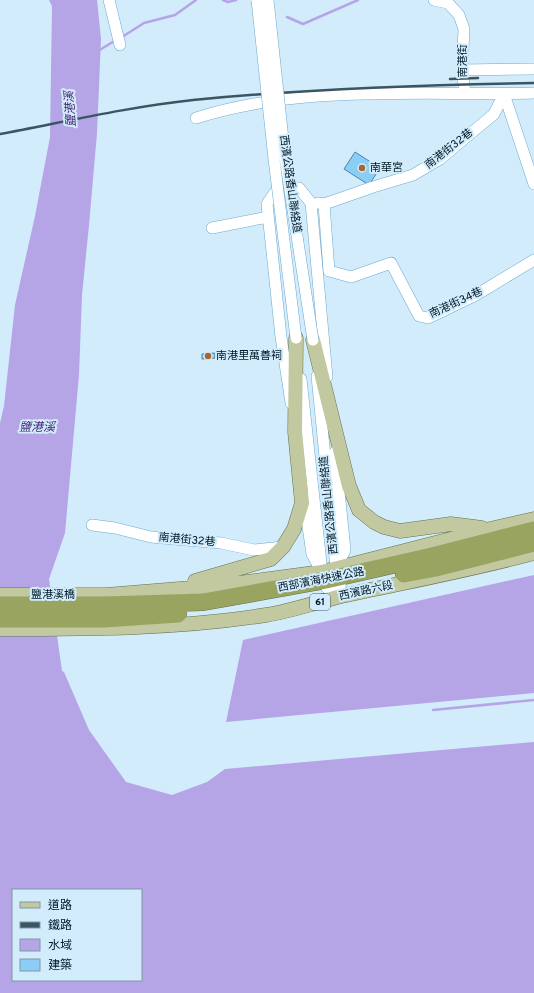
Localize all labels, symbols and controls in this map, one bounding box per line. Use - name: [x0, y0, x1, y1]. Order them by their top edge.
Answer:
- street label: 南港街: [456, 45, 470, 78]
- water label: 鹽港溪: [62, 88, 80, 128]
- street label: 南港街32巷: [422, 126, 476, 172]
- street label: 西濱公路香山聯絡道: [276, 134, 304, 234]
- place label: 南華宮: [370, 161, 403, 175]
- marker: 南華宮: [357, 163, 367, 173]
- street label: 南港街34巷: [427, 285, 485, 321]
- place label: 南港里萬善祠: [216, 349, 282, 363]
- marker: 南港里萬善祠: [203, 351, 213, 361]
- water label: 鹽港溪: [19, 420, 57, 436]
- street label: 西濱公路香山聯絡道: [317, 455, 341, 555]
- street label: 南港街32巷: [158, 531, 216, 549]
- street label: 西部濱海快速公路: [276, 565, 366, 595]
- street label: 西濱路六段: [338, 578, 394, 604]
- street label: 鹽港溪橋: [31, 588, 75, 602]
- road number: 61: [310, 594, 330, 610]
- legend: [12, 889, 142, 981]
- text: 道路: [48, 898, 72, 914]
- text: 鐵路: [48, 918, 72, 934]
- text: 水域: [48, 938, 72, 954]
- text: 建築: [48, 958, 72, 974]

